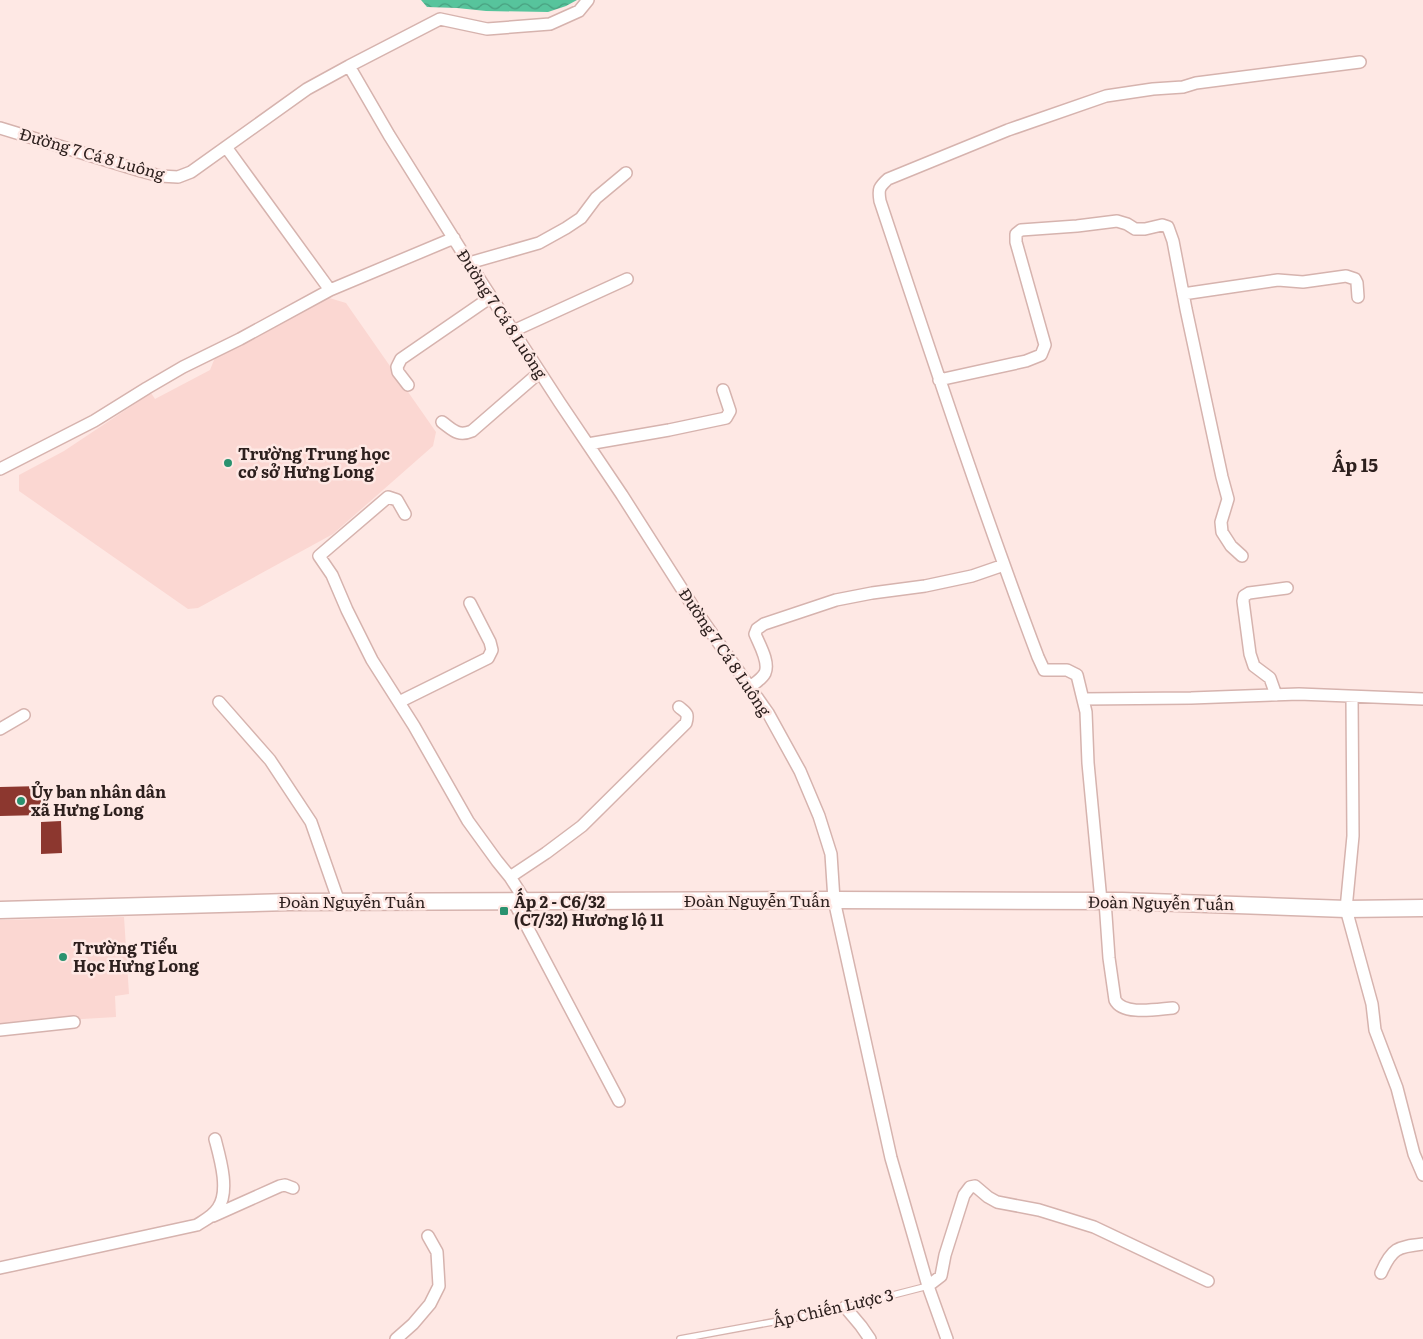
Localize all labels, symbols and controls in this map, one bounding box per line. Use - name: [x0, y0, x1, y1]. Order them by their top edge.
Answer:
- street label: Đường 7 Cá 8 Luông: [17, 121, 168, 185]
- street label: Đường 7 Cá 8 Luông: [452, 244, 554, 383]
- place label: Trường Trung học cơ sở Hưng Long: [238, 441, 390, 483]
- district label: Ấp 15: [1332, 449, 1378, 478]
- marker: Trường Trung học cơ sở Hưng Long: [222, 457, 234, 469]
- street label: Đường 7 Cá 8 Luông: [674, 583, 778, 720]
- place label: Ủy ban nhân dân xã Hưng Long: [31, 779, 166, 821]
- marker: Ủy ban nhân dân xã Hưng Long: [15, 795, 27, 807]
- place label: Ấp 2 - C6/32 (C7/32) Hương lộ 11: [514, 888, 664, 931]
- street label: Đoàn Nguyễn Tuấn: [684, 888, 831, 912]
- street label: Đoàn Nguyễn Tuấn: [279, 889, 426, 913]
- street label: Đoàn Nguyễn Tuấn: [1088, 889, 1235, 915]
- marker: Ấp 2 - C6/32 (C7/32) Hương lộ 11: [498, 905, 510, 917]
- place label: Trường Tiểu Học Hưng Long: [73, 935, 199, 977]
- marker: Trường Tiểu Học Hưng Long: [57, 951, 69, 963]
- street label: Ấp Chiến Lược 3: [770, 1281, 895, 1333]

